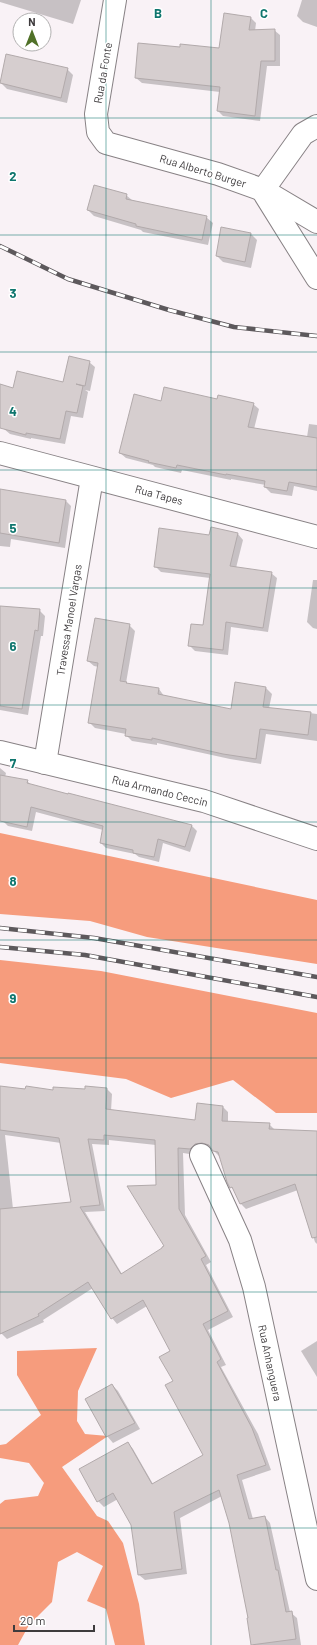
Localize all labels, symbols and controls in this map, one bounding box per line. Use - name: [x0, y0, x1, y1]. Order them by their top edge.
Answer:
- text: B: [154, 5, 162, 21]
- text: C: [260, 5, 268, 21]
- north arrow: [12, 12, 52, 52]
- text: N: [28, 15, 36, 28]
- street label: Rua da Fonte: [91, 41, 114, 104]
- street label: Rua Alberto Burger: [158, 151, 248, 190]
- text: 2: [9, 168, 17, 184]
- text: 3: [9, 285, 17, 301]
- text: 4: [9, 403, 17, 419]
- street label: Rua Tapes: [134, 482, 185, 507]
- text: 5: [9, 520, 17, 536]
- street label: Travessa Manoel Vargas: [53, 563, 84, 676]
- text: 6: [10, 638, 17, 654]
- text: 7: [10, 755, 17, 771]
- street label: Rua Armando Ceccin: [111, 772, 210, 809]
- text: 8: [9, 873, 17, 889]
- text: 9: [10, 990, 17, 1006]
- street label: Rua Anhanguera: [256, 1324, 285, 1402]
- scale bar: [14, 1607, 94, 1633]
- text: 20 m: [20, 1613, 46, 1627]

